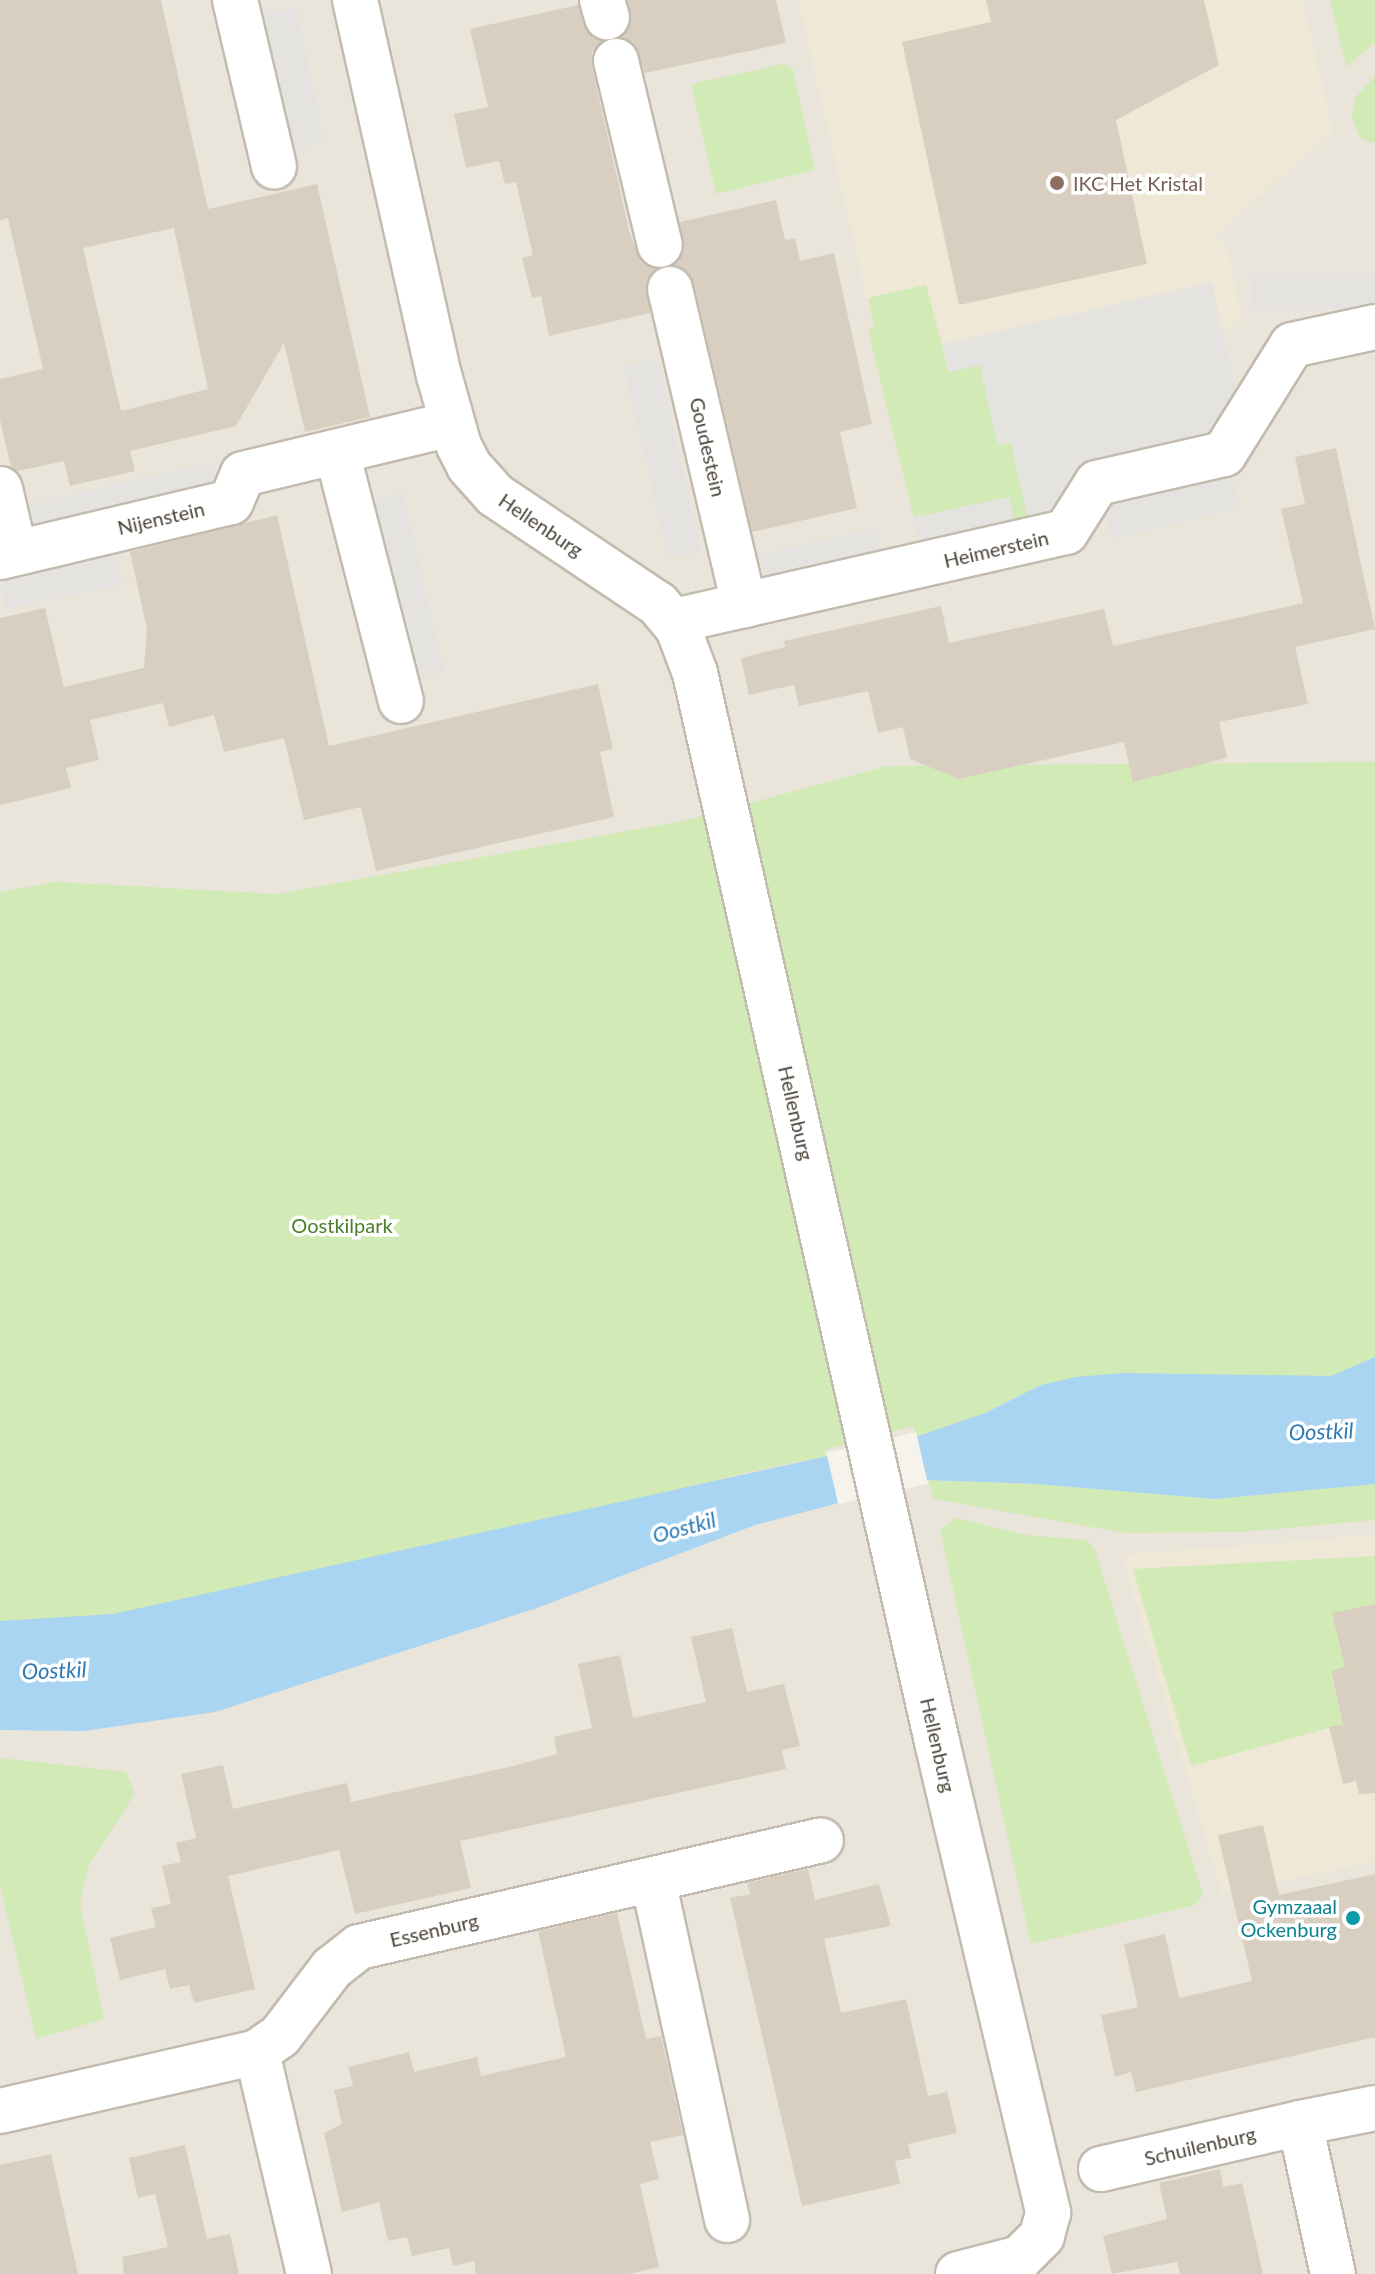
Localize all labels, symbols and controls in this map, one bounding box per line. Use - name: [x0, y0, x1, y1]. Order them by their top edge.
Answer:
- place label: IKC Het Kristal: [1073, 171, 1203, 195]
- marker: IKC Het Kristal: [1048, 174, 1066, 192]
- street label: Goudestein: [685, 395, 731, 499]
- street label: Hellenburg: [494, 488, 588, 562]
- street label: Nijenstein: [115, 496, 207, 540]
- street label: Heimerstein: [941, 525, 1051, 573]
- street label: Hellenburg: [773, 1063, 819, 1163]
- park label: Oostkilpark: [291, 1213, 393, 1237]
- water label: Oostkil: [1288, 1417, 1354, 1445]
- water label: Oostkil: [649, 1506, 719, 1548]
- water label: Oostkil: [21, 1656, 87, 1684]
- street label: Hellenburg: [915, 1695, 961, 1795]
- place label: Gymzaaal Ockenburg: [1240, 1894, 1337, 1941]
- street label: Essenburg: [387, 1908, 481, 1952]
- marker: Gymzaaal Ockenburg: [1344, 1909, 1362, 1927]
- street label: Schuilenburg: [1142, 2122, 1258, 2170]

